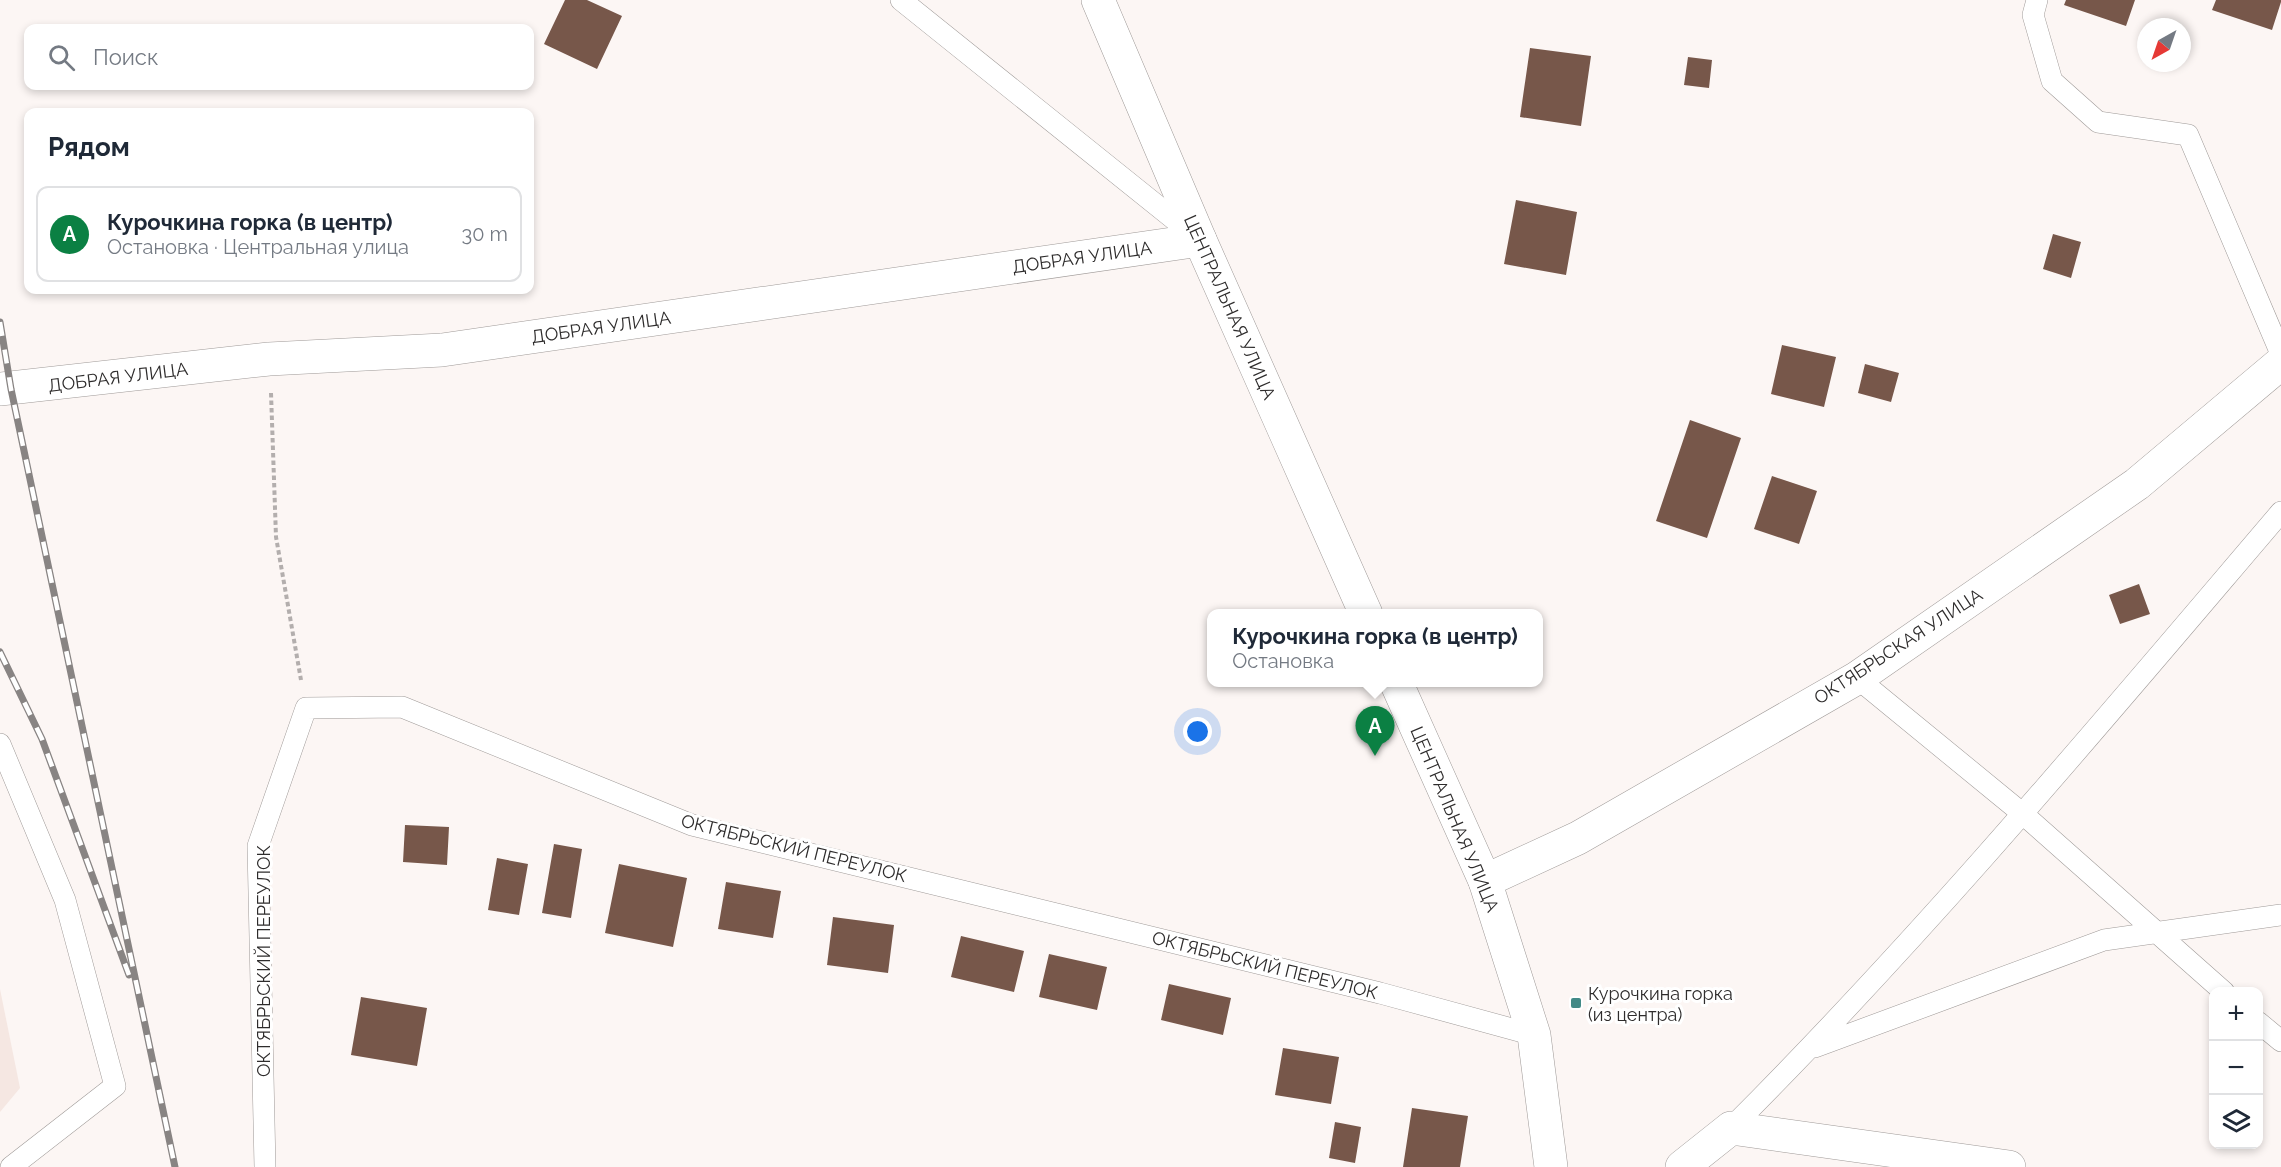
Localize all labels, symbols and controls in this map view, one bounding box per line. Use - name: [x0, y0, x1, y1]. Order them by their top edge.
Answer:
- north arrow: [2137, 18, 2191, 72]
- search box: [24, 24, 534, 90]
- icon: search: [45, 41, 78, 74]
- text: Поиск: [93, 44, 158, 70]
- text: Рядом: [48, 132, 130, 162]
- text: Курочкина горка (в центр): [107, 209, 393, 235]
- street label: ЦЕНТРАЛЬНАЯ УЛИЦА: [1180, 212, 1280, 402]
- text: A: [63, 222, 76, 246]
- text: 30 m: [462, 222, 508, 246]
- text: Остановка · Центральная улица: [107, 235, 409, 259]
- street label: ДОБРАЯ УЛИЦА: [1011, 237, 1153, 277]
- street label: ДОБРАЯ УЛИЦА: [530, 307, 672, 347]
- street label: ДОБРАЯ УЛИЦА: [47, 358, 189, 396]
- street label: ОКТЯБРЬСКАЯ УЛИЦА: [1810, 584, 1986, 708]
- popup: [1207, 609, 1543, 687]
- text: Курочкина горка (в центр): [1232, 623, 1518, 649]
- text: Остановка: [1232, 649, 1334, 673]
- pin: A: [1356, 706, 1394, 756]
- your location: [1183, 717, 1212, 746]
- street label: ЦЕНТРАЛЬНАЯ УЛИЦА: [1406, 723, 1504, 915]
- street label: ОКТЯБРЬСКИЙ ПЕРЕУЛОК: [679, 810, 909, 886]
- street label: ОКТЯБРЬСКИЙ ПЕРЕУЛОК: [253, 845, 274, 1077]
- street label: ОКТЯБРЬСКИЙ ПЕРЕУЛОК: [1150, 927, 1380, 1003]
- place label: Курочкина горка (из центра): [1588, 983, 1733, 1025]
- map controls: [2209, 987, 2263, 1149]
- button: +: [2209, 987, 2263, 1041]
- marker: Курочкина горка (из центра): [1569, 996, 1583, 1010]
- button: −: [2209, 1041, 2263, 1095]
- button: layers: [2209, 1095, 2263, 1149]

